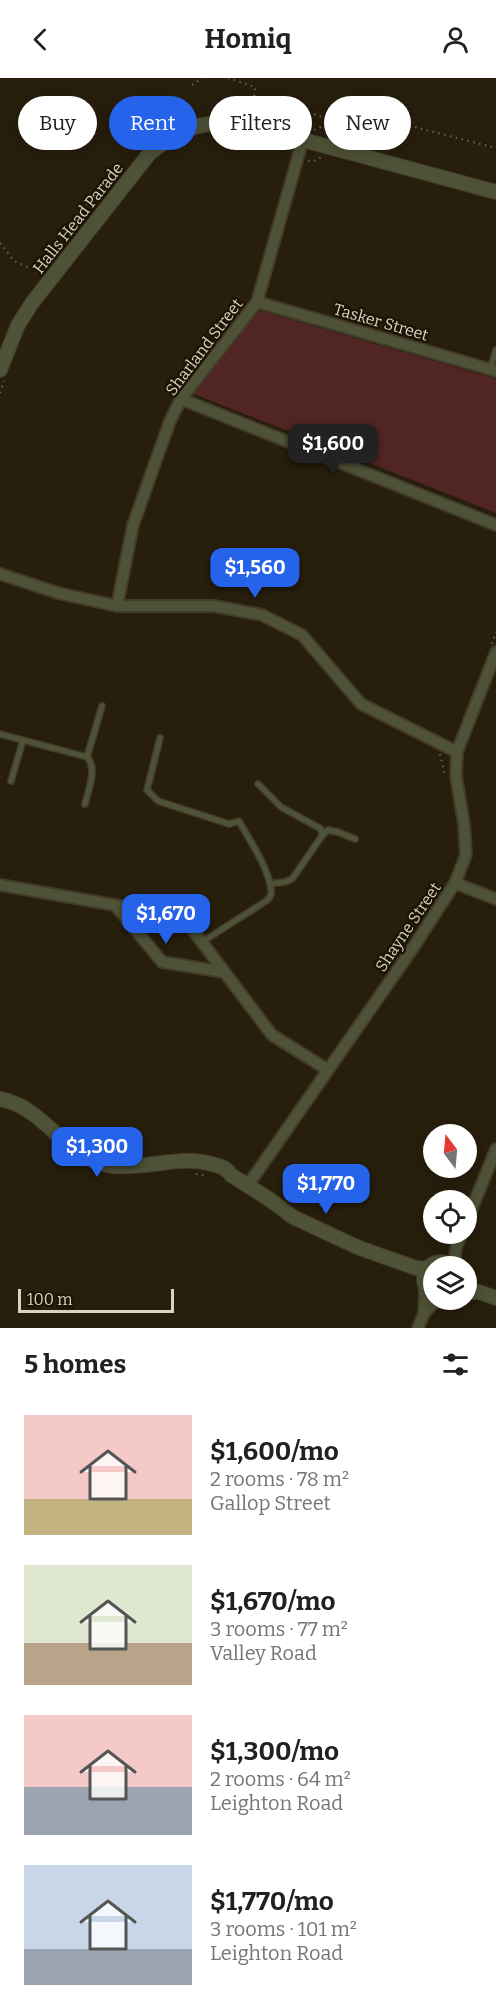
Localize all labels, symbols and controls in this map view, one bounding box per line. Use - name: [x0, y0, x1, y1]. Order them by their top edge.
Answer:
- icon: back: [24, 23, 57, 56]
- text: Homiq: [205, 23, 291, 55]
- icon: person: [439, 23, 472, 56]
- chip: Buy: [18, 96, 97, 150]
- chip: Rent: [109, 96, 197, 150]
- chip: Filters: [209, 96, 312, 150]
- chip: New: [324, 96, 411, 150]
- street label: Halls Head Parade: [29, 159, 127, 277]
- street label: Sharland Street: [161, 295, 247, 399]
- street label: Tasker Street: [331, 299, 431, 345]
- pin: $1,600: [284, 424, 382, 475]
- text: $1,600: [302, 431, 364, 455]
- pin: $1,560: [206, 548, 304, 599]
- text: $1,560: [224, 555, 286, 579]
- street label: Shayne Street: [371, 879, 445, 975]
- pin: $1,670: [117, 894, 215, 945]
- text: $1,670: [136, 901, 196, 925]
- north arrow: [423, 1124, 477, 1178]
- map controls: [423, 1124, 477, 1310]
- pin: $1,300: [48, 1127, 146, 1178]
- text: $1,300: [66, 1134, 128, 1158]
- pin: $1,770: [277, 1164, 375, 1215]
- text: $1,770: [297, 1171, 355, 1195]
- button: locate: [423, 1190, 477, 1244]
- button: layers: [423, 1256, 477, 1310]
- scale bar: [18, 1286, 174, 1314]
- text: 100 m: [27, 1290, 72, 1309]
- icon: filters: [439, 1348, 472, 1381]
- text: 5 homes: [24, 1349, 126, 1380]
- text: $1,600/mo: [210, 1436, 339, 1467]
- icon: home: [72, 1439, 144, 1511]
- text: 2 rooms · 78 m²: [210, 1467, 349, 1491]
- text: Gallop Street: [210, 1491, 331, 1515]
- text: $1,670/mo: [210, 1586, 336, 1617]
- icon: home: [72, 1589, 144, 1661]
- text: 3 rooms · 77 m²: [210, 1617, 348, 1641]
- text: Valley Road: [210, 1641, 317, 1665]
- text: $1,300/mo: [210, 1736, 339, 1767]
- icon: home: [72, 1739, 144, 1811]
- text: 2 rooms · 64 m²: [210, 1767, 351, 1791]
- text: Leighton Road: [210, 1791, 343, 1815]
- text: $1,770/mo: [210, 1886, 334, 1917]
- icon: home: [72, 1889, 144, 1961]
- text: 3 rooms · 101 m²: [210, 1917, 357, 1941]
- text: Leighton Road: [210, 1941, 343, 1965]

